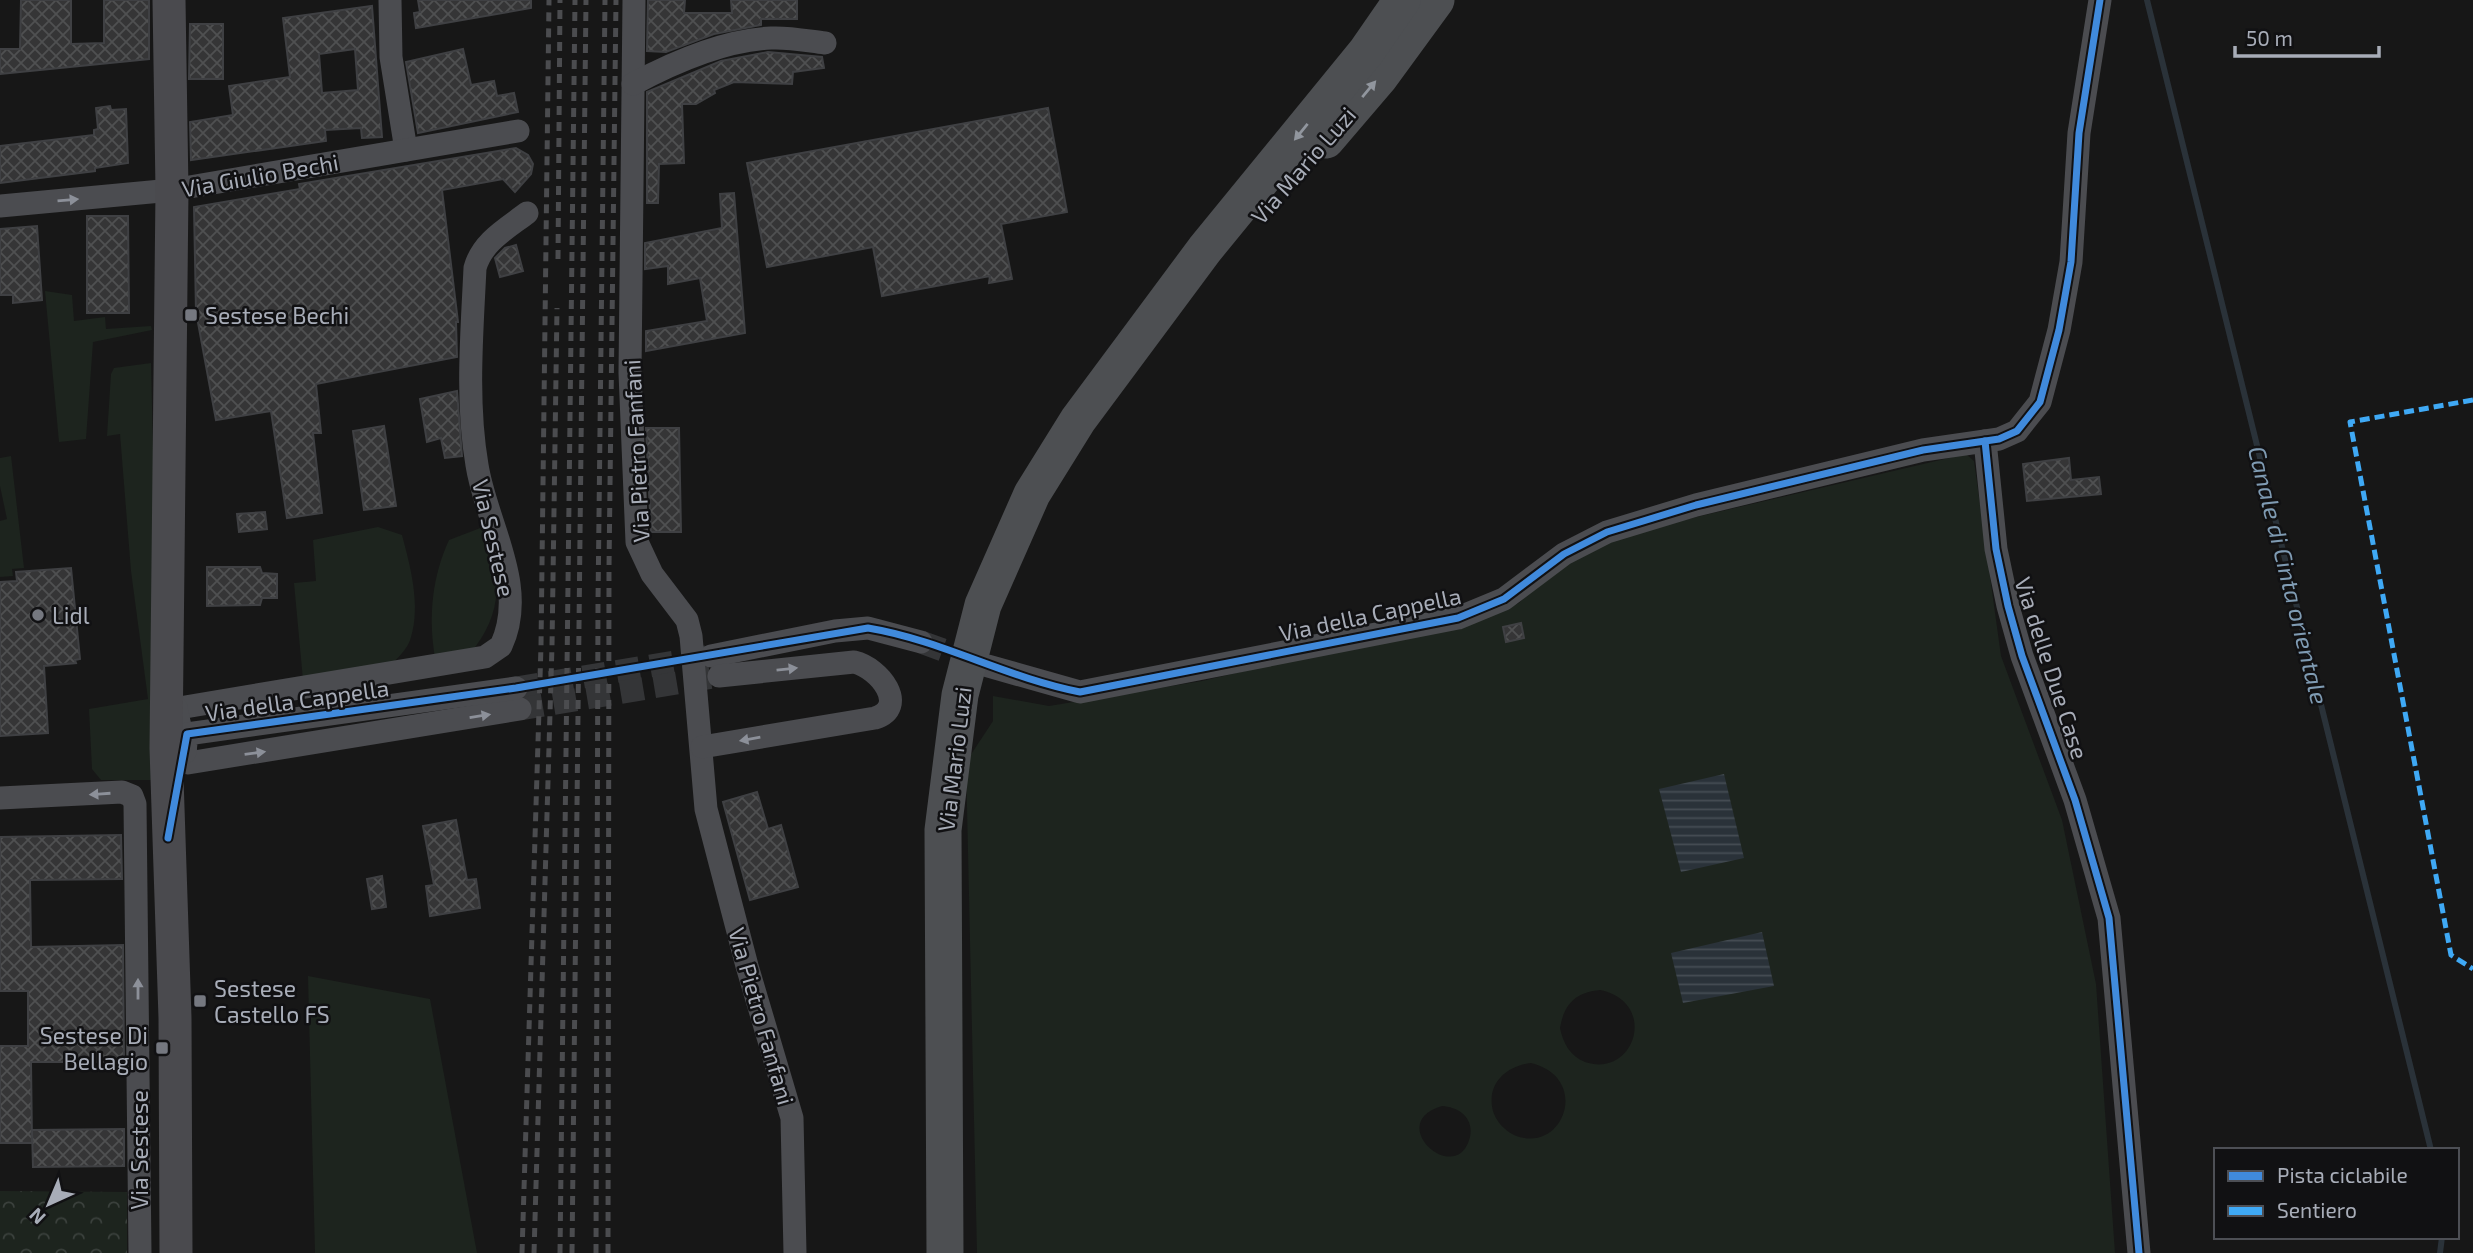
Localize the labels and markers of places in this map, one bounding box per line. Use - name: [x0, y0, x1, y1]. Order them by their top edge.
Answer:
- place label: Sestese Bechi: [205, 301, 349, 329]
- marker: Sestese Bechi: [183, 307, 199, 323]
- place label: Lidl: [52, 601, 90, 629]
- marker: Lidl: [30, 607, 46, 623]
- place label: Sestese Castello FS: [214, 974, 330, 1028]
- marker: Sestese Castello FS: [192, 993, 208, 1009]
- place label: Sestese Di Bellagio: [40, 1021, 148, 1075]
- marker: Sestese Di Bellagio: [154, 1040, 170, 1056]

